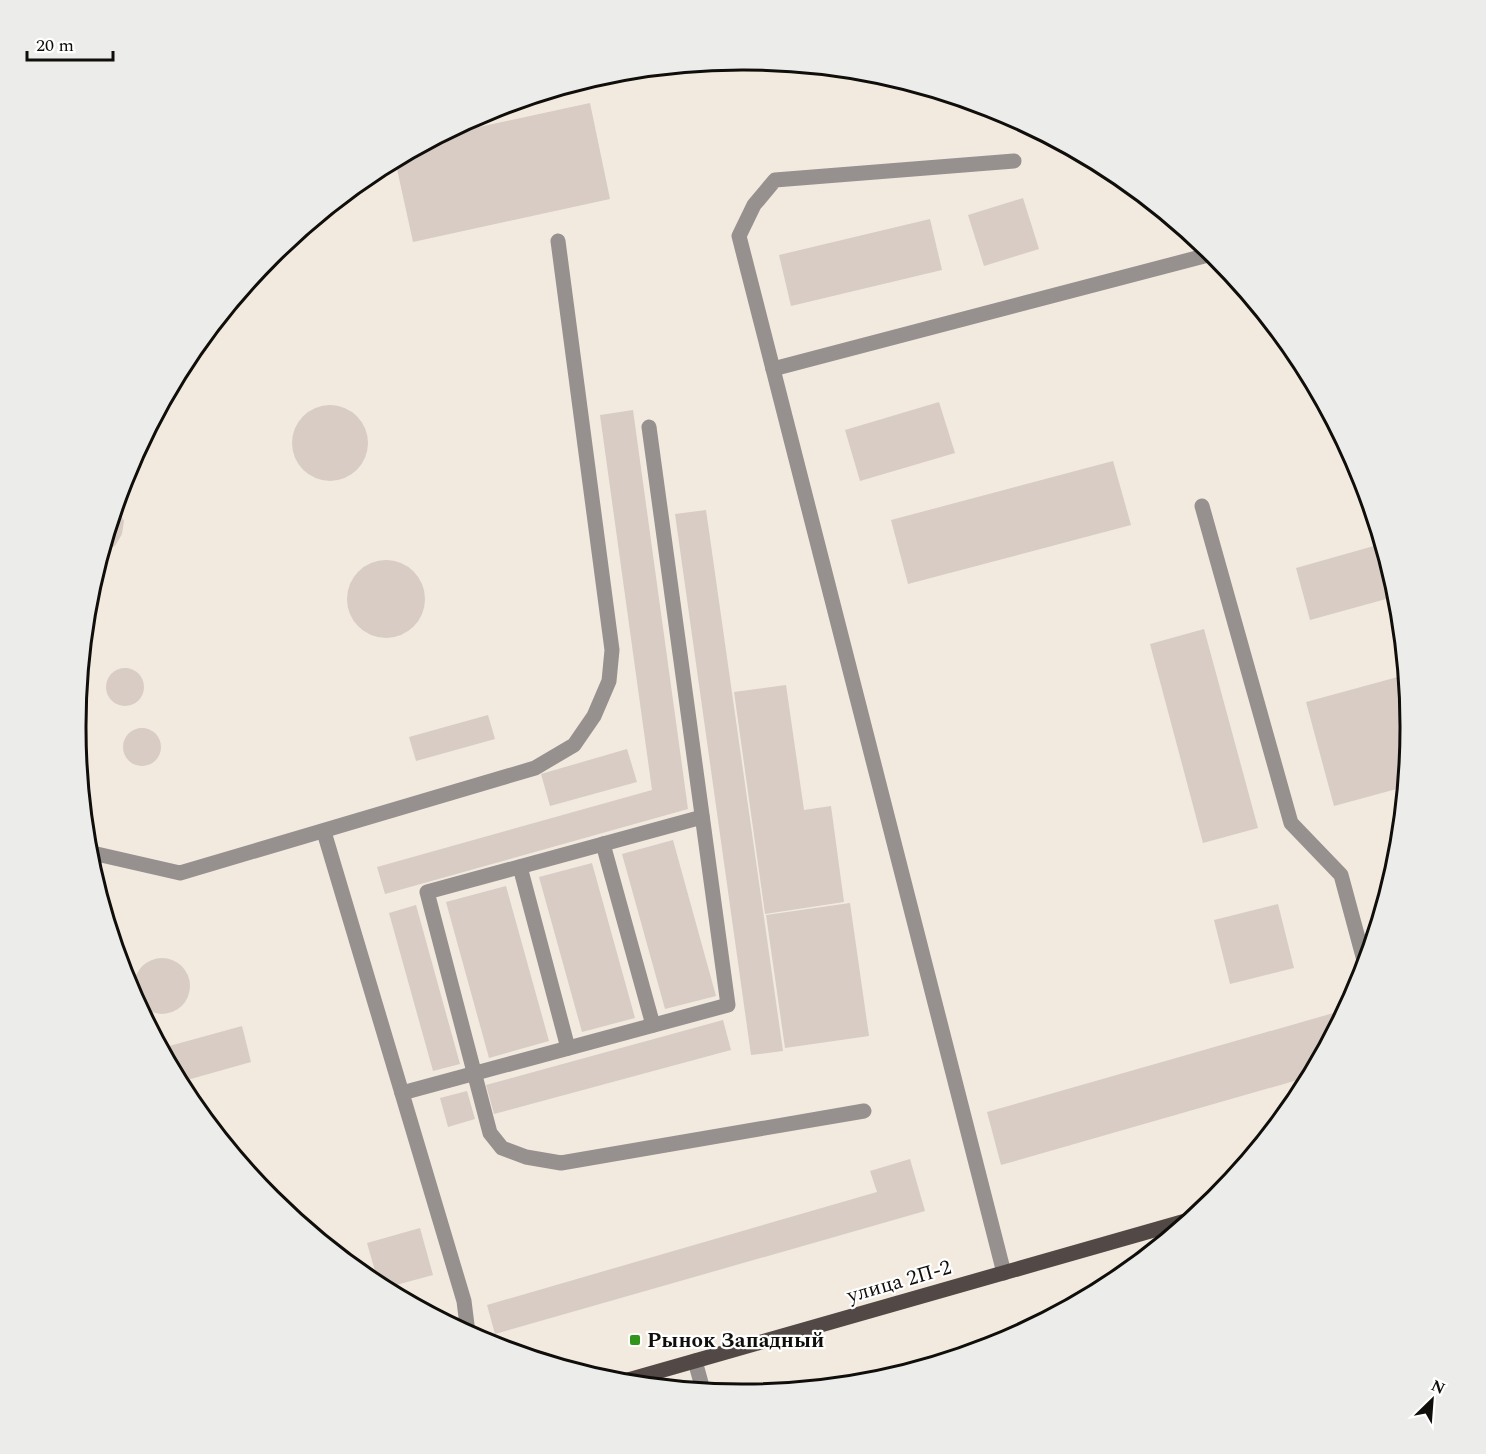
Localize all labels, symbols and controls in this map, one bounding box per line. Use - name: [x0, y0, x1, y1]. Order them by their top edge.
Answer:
- scale bar: [27, 24, 112, 62]
- text: 20 m: [36, 32, 74, 59]
- street label: улица 2П-2: [842, 1252, 955, 1312]
- place label: Рынок Западный: [647, 1325, 825, 1357]
- marker: Рынок Западный: [628, 1333, 642, 1347]
- north arrow: [1402, 1370, 1462, 1430]
- text: N: [1427, 1374, 1449, 1401]

